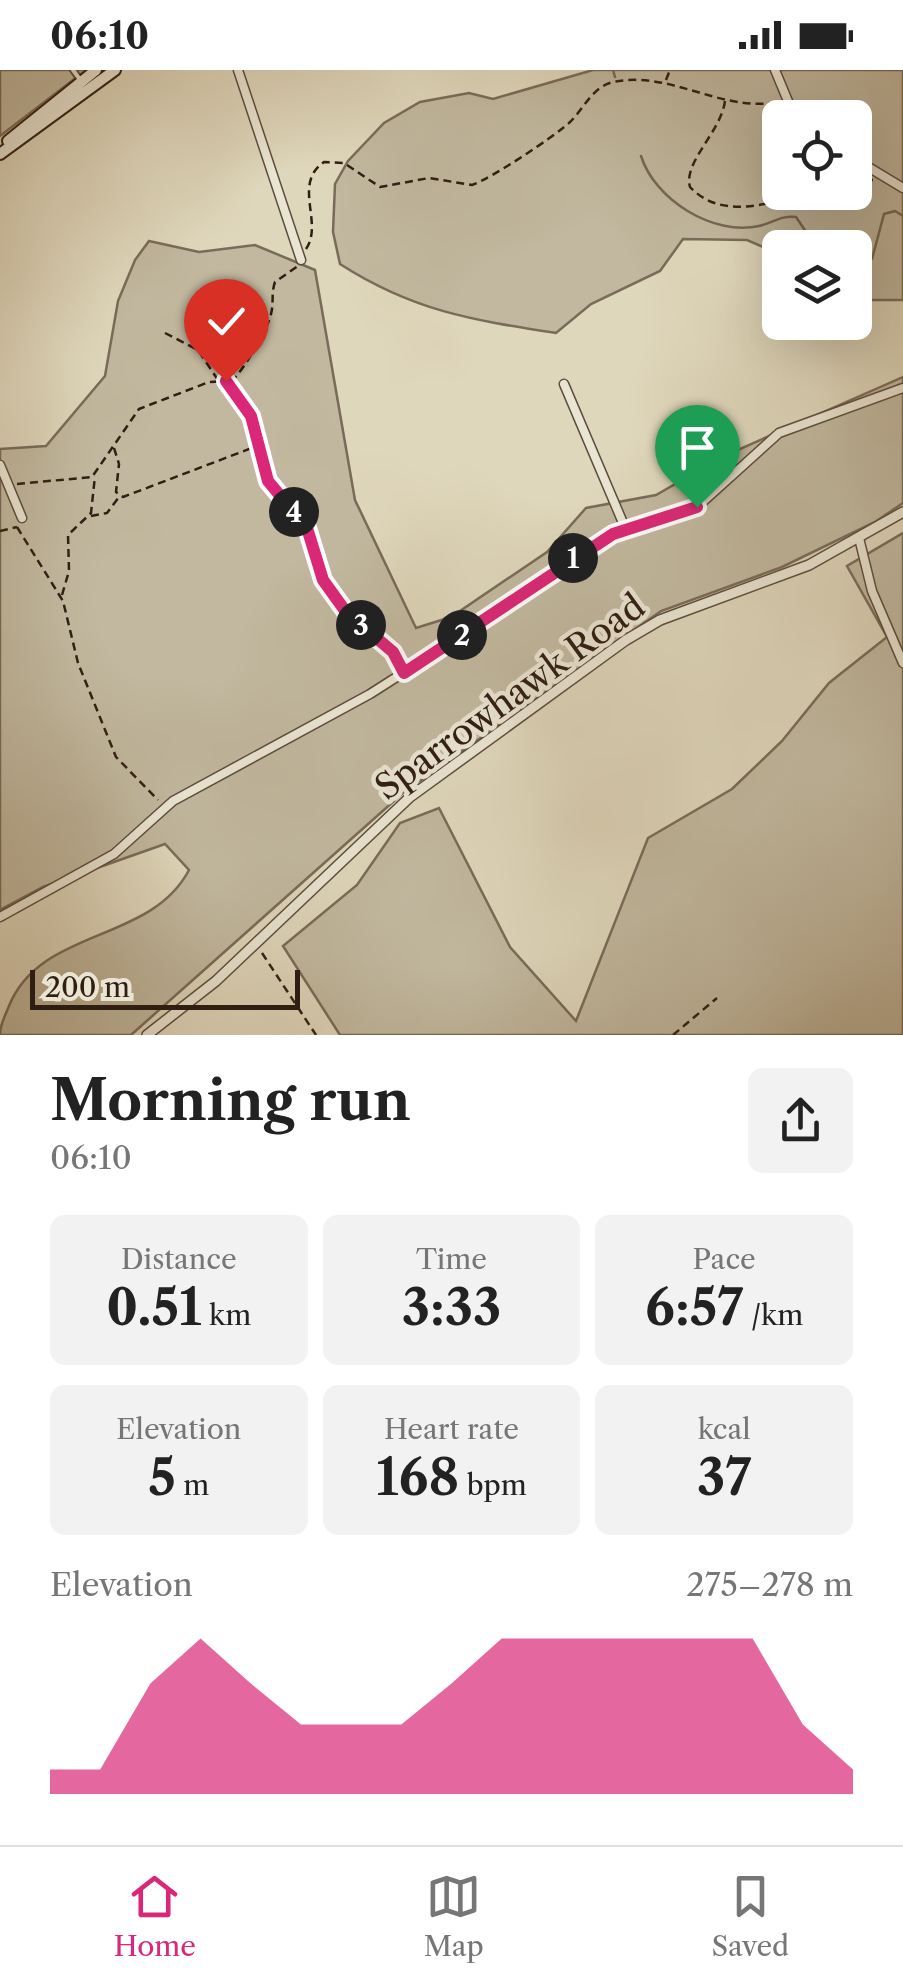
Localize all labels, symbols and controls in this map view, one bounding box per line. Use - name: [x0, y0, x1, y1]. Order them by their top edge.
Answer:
- text: 06:10: [50, 12, 149, 59]
- map controls: [762, 100, 872, 340]
- button: locate: [762, 100, 872, 210]
- button: layers: [762, 230, 872, 340]
- pin: [184, 279, 269, 382]
- icon: check: [199, 294, 254, 349]
- pin: [655, 405, 740, 508]
- icon: arrive: [670, 420, 725, 475]
- pin: 4: [269, 487, 319, 537]
- text: 4: [286, 495, 302, 529]
- pin: 1: [548, 533, 598, 583]
- text: 1: [567, 541, 579, 575]
- street label: Sparrowhawk Road: [366, 584, 653, 809]
- pin: 3: [336, 600, 386, 650]
- text: 3: [353, 608, 369, 642]
- pin: 2: [437, 610, 487, 660]
- text: 2: [454, 618, 470, 652]
- scale bar: [30, 965, 300, 1010]
- text: 200 m: [45, 970, 130, 1004]
- text: Morning run: [50, 1067, 411, 1134]
- button: share: [748, 1068, 853, 1173]
- text: 06:10: [50, 1138, 132, 1177]
- text: Distance: [121, 1242, 237, 1276]
- text: Time: [416, 1242, 487, 1276]
- text: Pace: [693, 1242, 756, 1276]
- text: 0.51: [106, 1276, 202, 1338]
- text: 3:33: [402, 1276, 501, 1338]
- text: 6:57: [645, 1276, 743, 1338]
- text: km: [202, 1298, 251, 1332]
- text: /km: [743, 1298, 803, 1332]
- text: Elevation: [116, 1412, 241, 1446]
- text: Heart rate: [384, 1412, 519, 1446]
- text: kcal: [698, 1412, 751, 1446]
- text: 5: [148, 1446, 176, 1508]
- text: 168: [376, 1446, 459, 1508]
- text: 37: [697, 1446, 751, 1508]
- text: m: [176, 1468, 209, 1502]
- text: bpm: [459, 1468, 527, 1502]
- text: Elevation: [50, 1565, 193, 1604]
- text: 275–278 m: [686, 1565, 853, 1604]
- tab: Home: [114, 1869, 196, 1963]
- tab: Map: [424, 1869, 484, 1963]
- tab: Saved: [711, 1869, 789, 1963]

